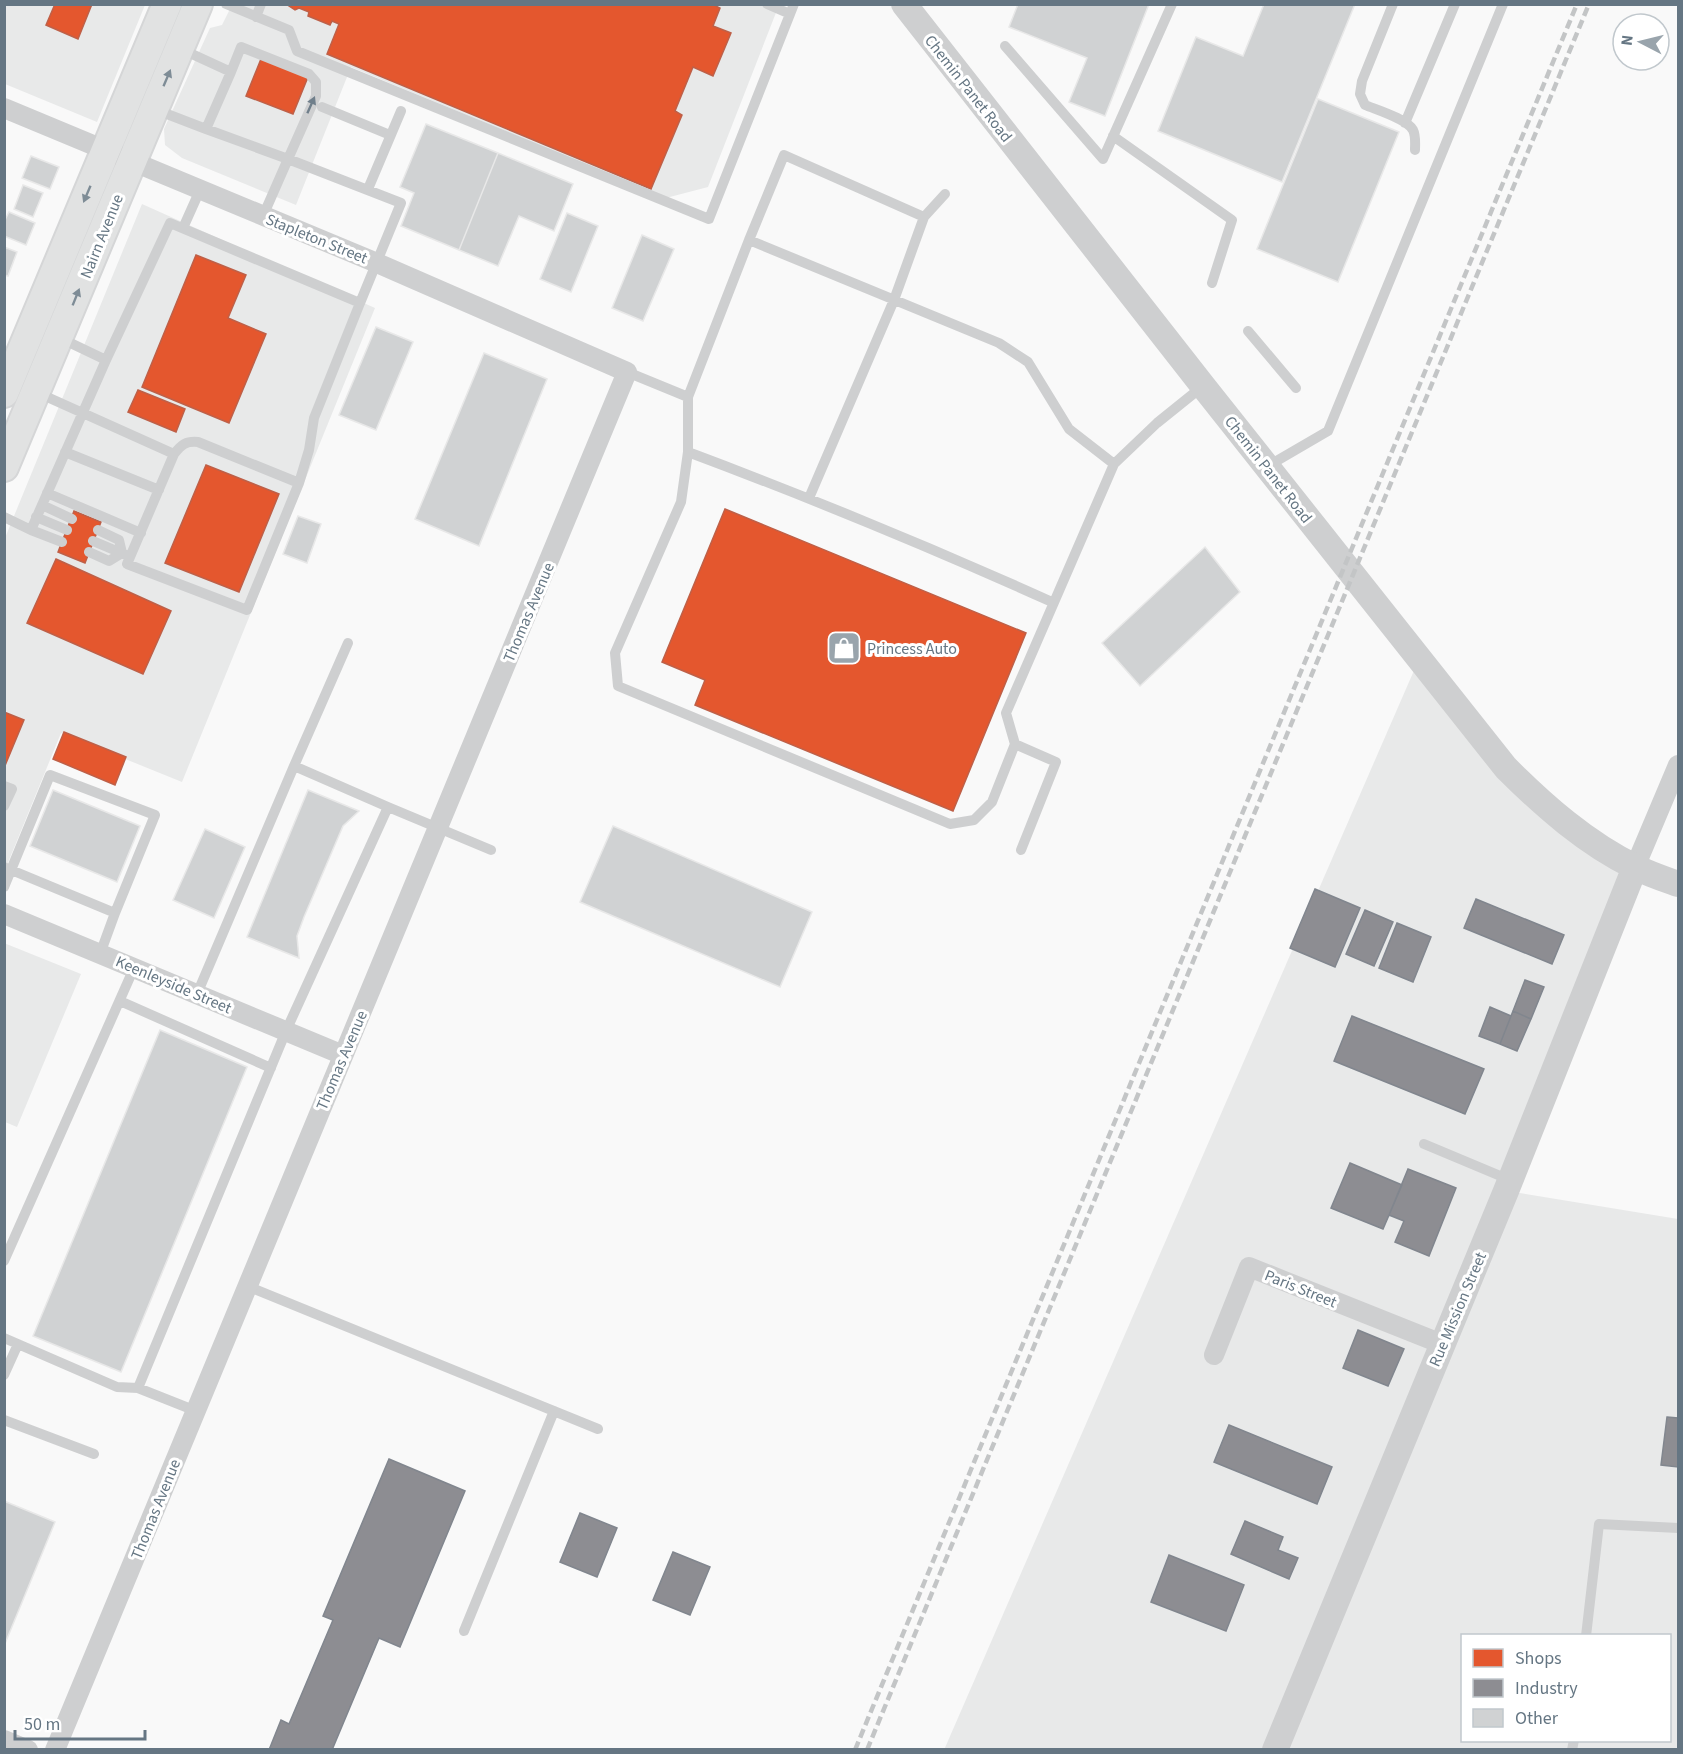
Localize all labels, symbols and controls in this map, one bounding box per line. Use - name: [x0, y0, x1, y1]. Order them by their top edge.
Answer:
- north arrow: [1611, 12, 1671, 72]
- street label: Chemin Panet Road: [919, 30, 1017, 147]
- text: N: [1616, 34, 1639, 47]
- one-way arrow: [162, 69, 172, 87]
- one-way arrow: [307, 97, 316, 114]
- one-way arrow: [82, 185, 91, 203]
- street label: Nairn Avenue: [75, 191, 129, 282]
- street label: Stapleton Street: [262, 209, 371, 270]
- one-way arrow: [72, 288, 81, 306]
- street label: Chemin Panet Road: [1219, 411, 1317, 528]
- street label: Thomas Avenue: [498, 559, 560, 666]
- shop icon: Princess Auto: [826, 630, 862, 666]
- place label: Princess Auto: [867, 638, 957, 660]
- street label: Keenleyside Street: [112, 951, 236, 1020]
- street label: Thomas Avenue: [311, 1007, 373, 1114]
- street label: Rue Mission Street: [1424, 1248, 1492, 1370]
- street label: Paris Street: [1261, 1265, 1340, 1314]
- street label: Thomas Avenue: [126, 1456, 186, 1563]
- legend: [1461, 1634, 1671, 1742]
- text: Shops: [1515, 1646, 1562, 1671]
- text: Industry: [1515, 1676, 1578, 1701]
- scale bar: [15, 1703, 146, 1741]
- text: Other: [1515, 1706, 1559, 1731]
- text: 50 m: [24, 1712, 60, 1737]

